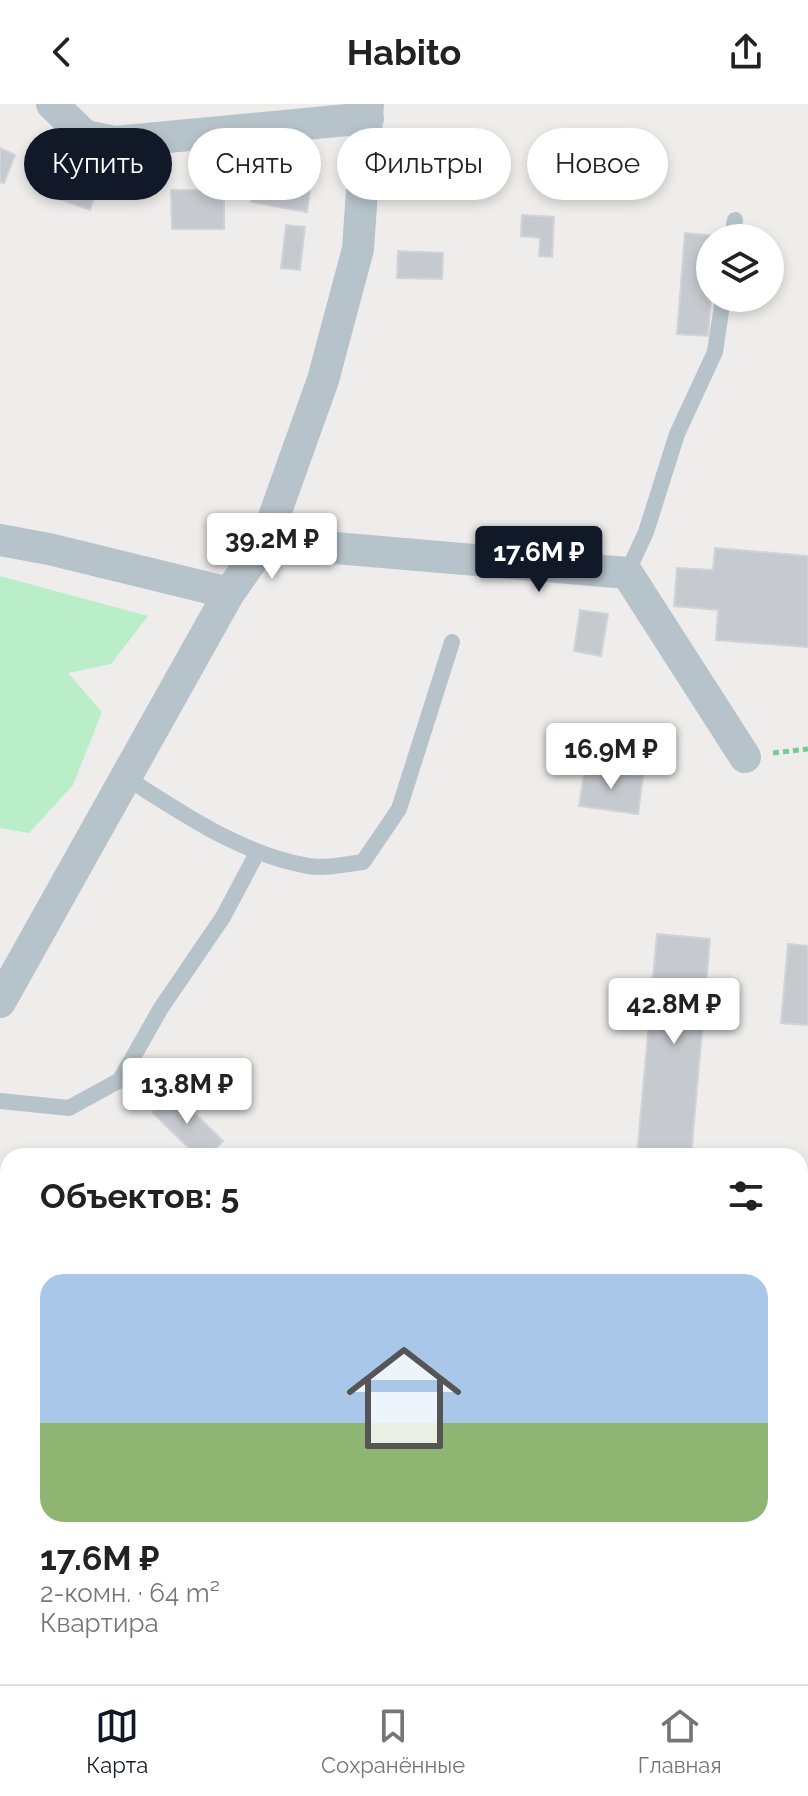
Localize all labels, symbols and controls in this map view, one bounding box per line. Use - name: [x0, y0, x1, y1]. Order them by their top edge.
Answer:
- icon: back: [40, 30, 84, 74]
- icon: share: [724, 30, 768, 74]
- text: Habito: [347, 31, 461, 73]
- chip: Купить: [24, 128, 172, 200]
- chip: Снять: [188, 128, 321, 200]
- chip: Фильтры: [337, 128, 511, 200]
- chip: Новое: [527, 128, 668, 200]
- map controls: [696, 224, 784, 312]
- button: layers: [696, 224, 784, 312]
- pin: 39.2M ₽: [198, 513, 346, 581]
- text: 39.2M ₽: [225, 524, 319, 554]
- pin: 17.6M ₽: [465, 526, 613, 594]
- text: 17.6M ₽: [493, 537, 585, 567]
- pin: 16.9M ₽: [537, 723, 685, 791]
- text: 16.9M ₽: [564, 734, 658, 764]
- pin: 42.8M ₽: [600, 978, 748, 1046]
- text: 42.8M ₽: [627, 989, 721, 1019]
- pin: 13.8M ₽: [113, 1058, 261, 1126]
- text: 13.8M ₽: [141, 1069, 233, 1099]
- icon: filters: [724, 1174, 768, 1218]
- text: Объектов: 5: [40, 1176, 239, 1216]
- icon: home: [332, 1326, 476, 1470]
- text: 17.6M ₽: [40, 1538, 160, 1578]
- text: 2-комн. · 64 m²: [40, 1578, 220, 1608]
- text: Квартира: [40, 1608, 159, 1638]
- tab: Карта: [86, 1704, 148, 1778]
- tab: Сохранённые: [321, 1704, 465, 1778]
- tab: Главная: [638, 1704, 722, 1778]

